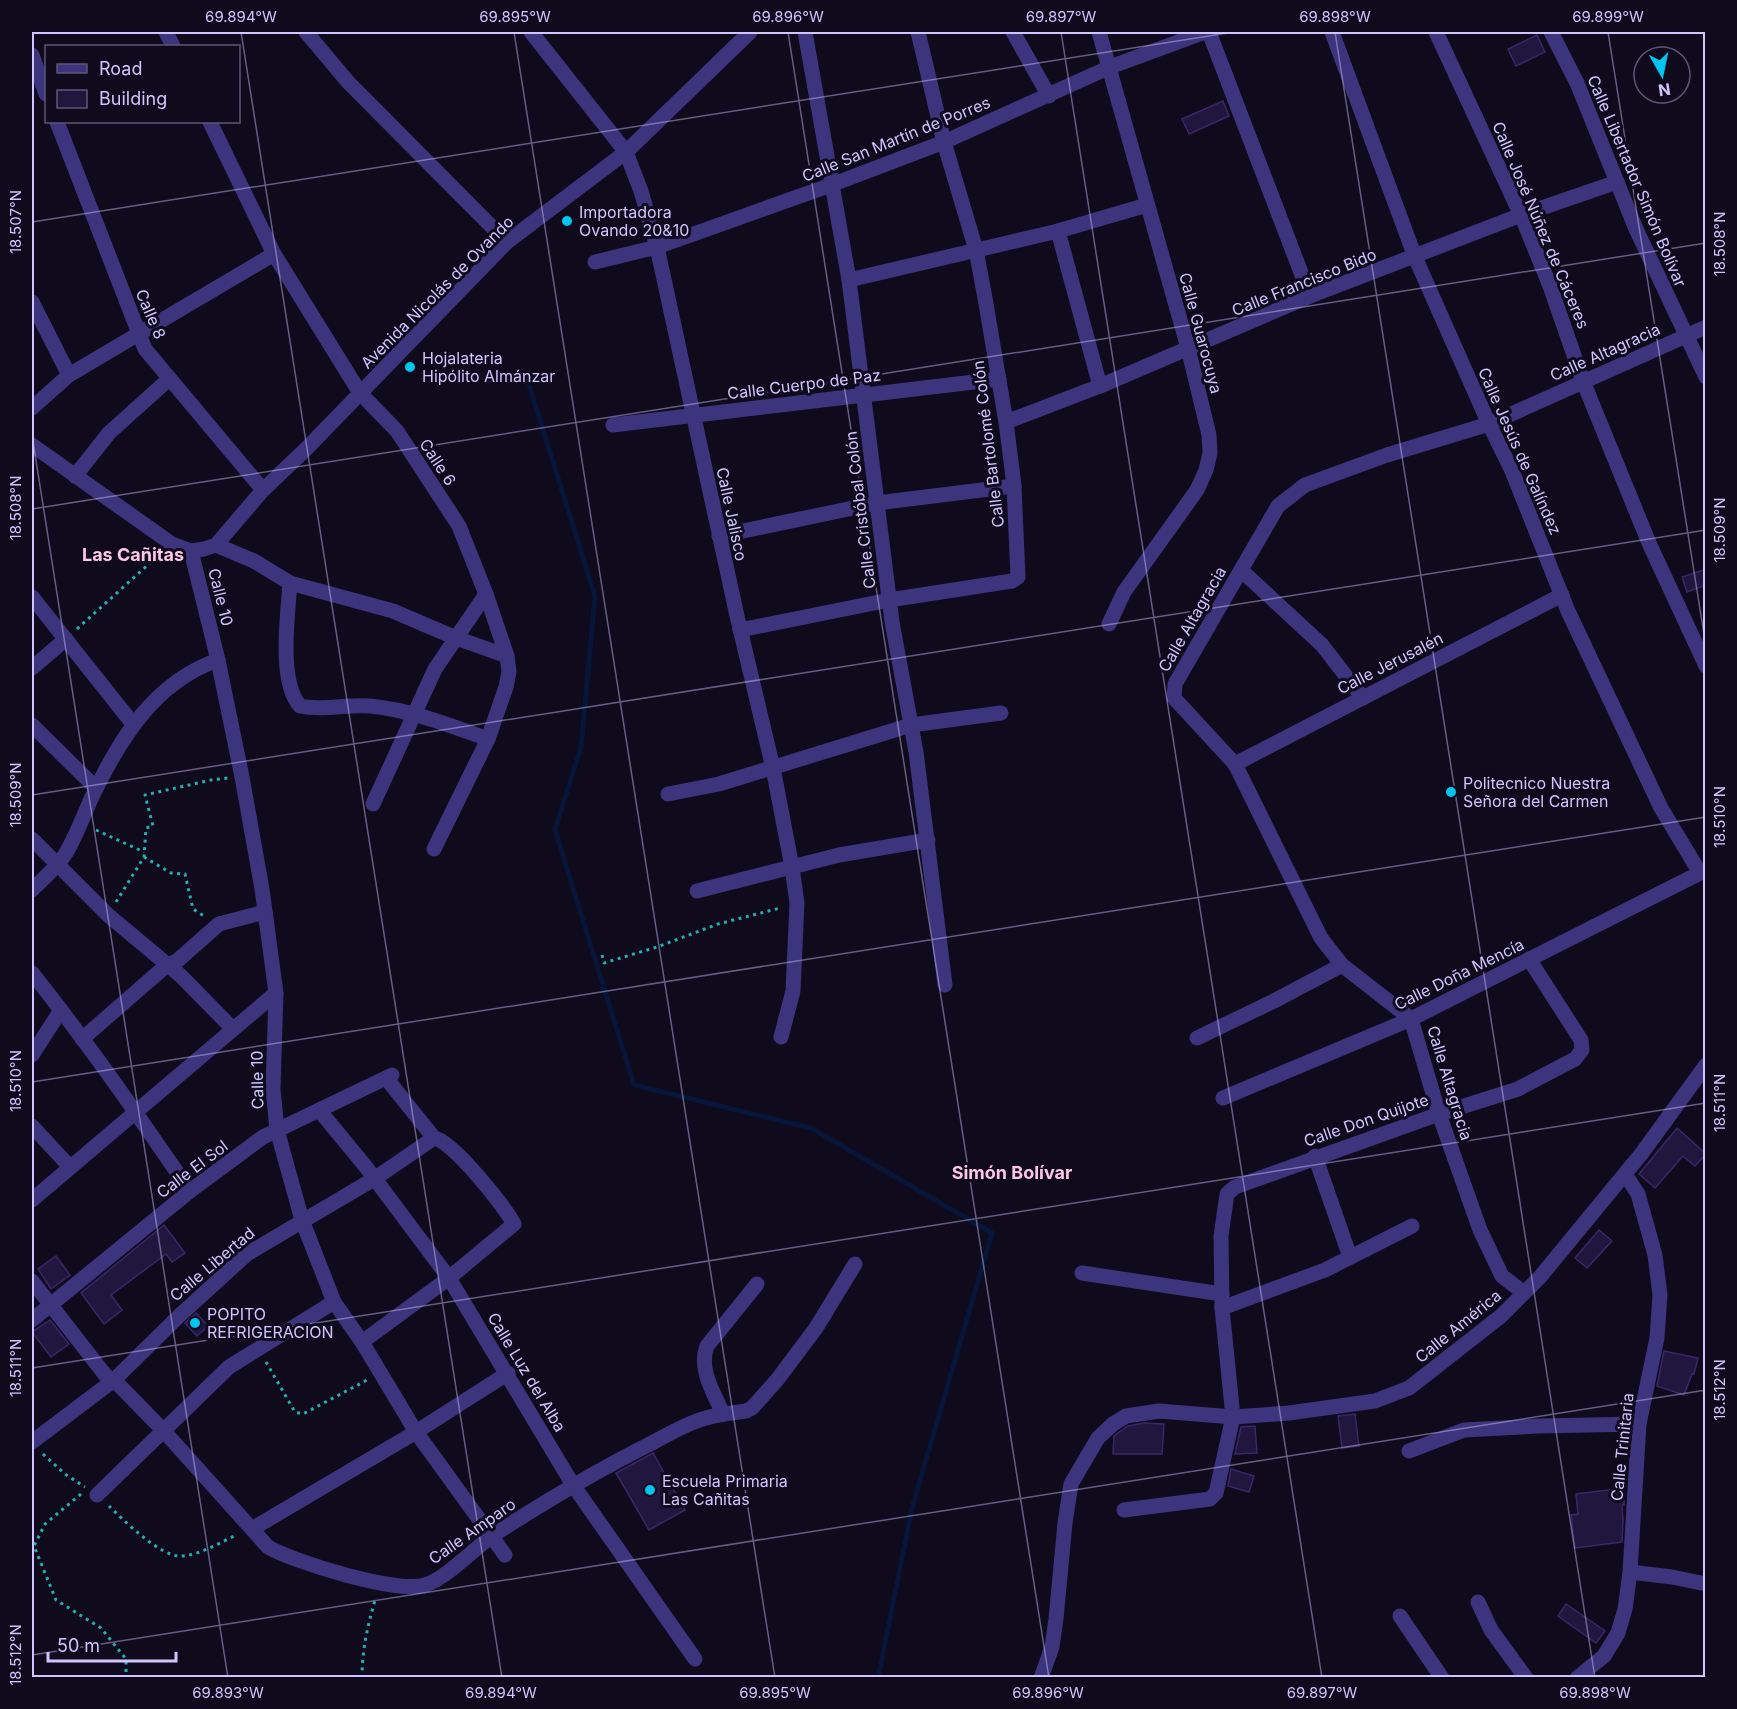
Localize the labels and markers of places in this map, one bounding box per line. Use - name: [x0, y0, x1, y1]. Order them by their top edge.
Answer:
- place label: Importadora Ovando 20&10: [579, 202, 689, 240]
- marker: Importadora Ovando 20&10: [560, 214, 574, 228]
- place label: Hojalateria Hipólito Almánzar: [422, 348, 555, 386]
- marker: Hojalateria Hipólito Almánzar: [403, 360, 417, 374]
- place label: Politecnico Nuestra Señora del Carmen: [1463, 773, 1610, 811]
- marker: Politecnico Nuestra Señora del Carmen: [1444, 785, 1458, 799]
- place label: POPITO REFRIGERACION: [207, 1304, 334, 1342]
- marker: POPITO REFRIGERACION: [188, 1316, 202, 1330]
- place label: Escuela Primaria Las Cañitas: [662, 1471, 788, 1509]
- marker: Escuela Primaria Las Cañitas: [643, 1483, 657, 1497]

